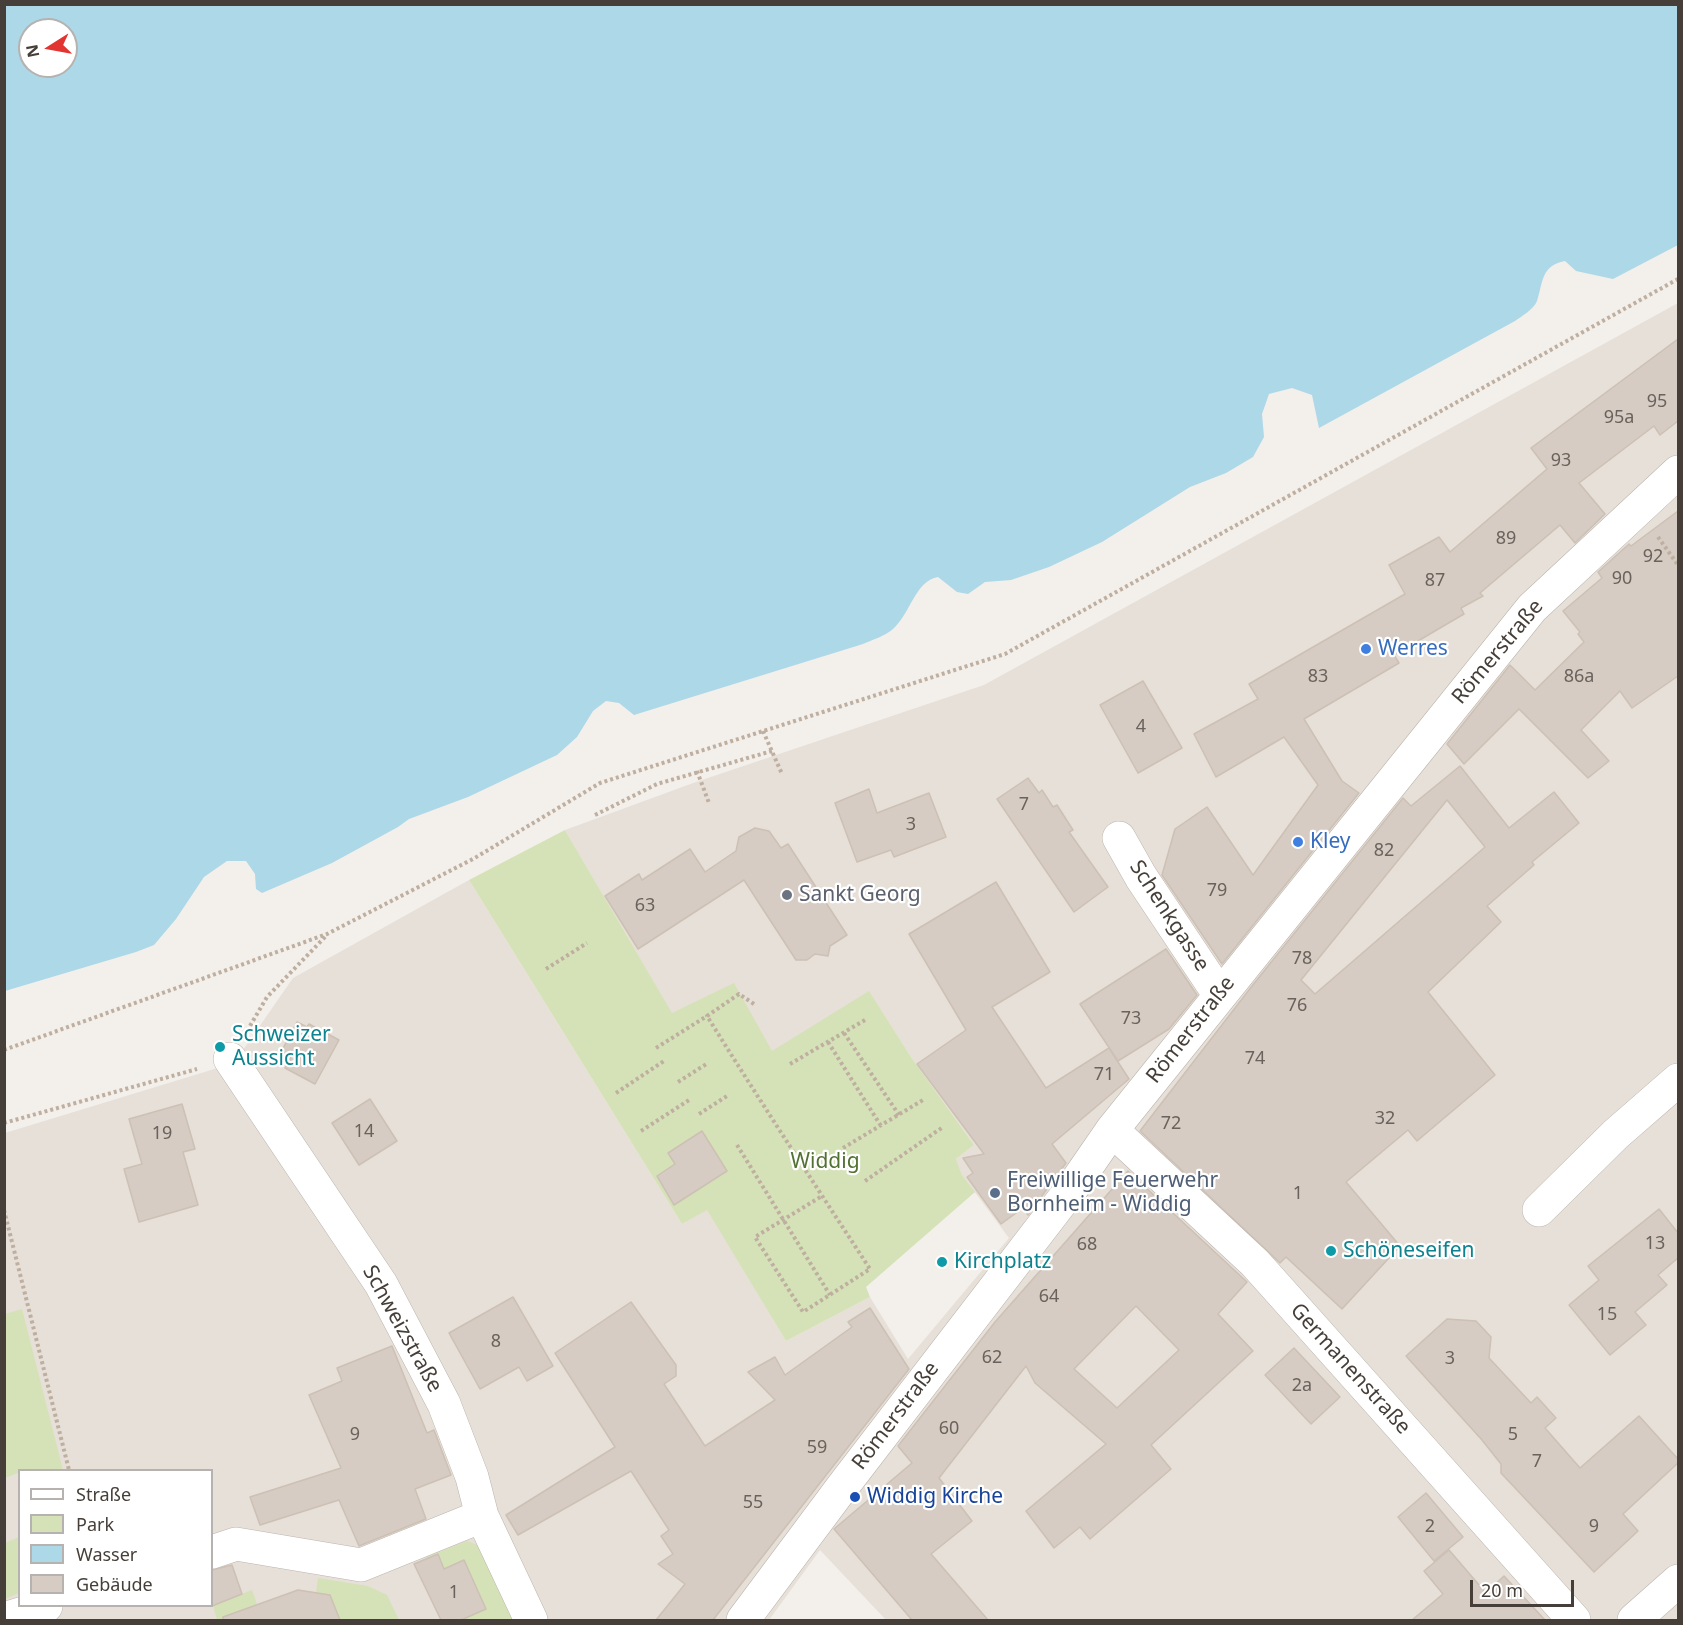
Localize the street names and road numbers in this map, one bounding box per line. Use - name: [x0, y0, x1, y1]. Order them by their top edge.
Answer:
- street label: Römerstraße: [1447, 595, 1549, 709]
- street label: Schenkgasse: [1124, 856, 1214, 976]
- street label: Römerstraße: [1141, 972, 1241, 1088]
- street label: Schweizstraße: [357, 1261, 447, 1397]
- street label: Germanenstraße: [1284, 1298, 1416, 1440]
- street label: Römerstraße: [847, 1357, 945, 1475]

